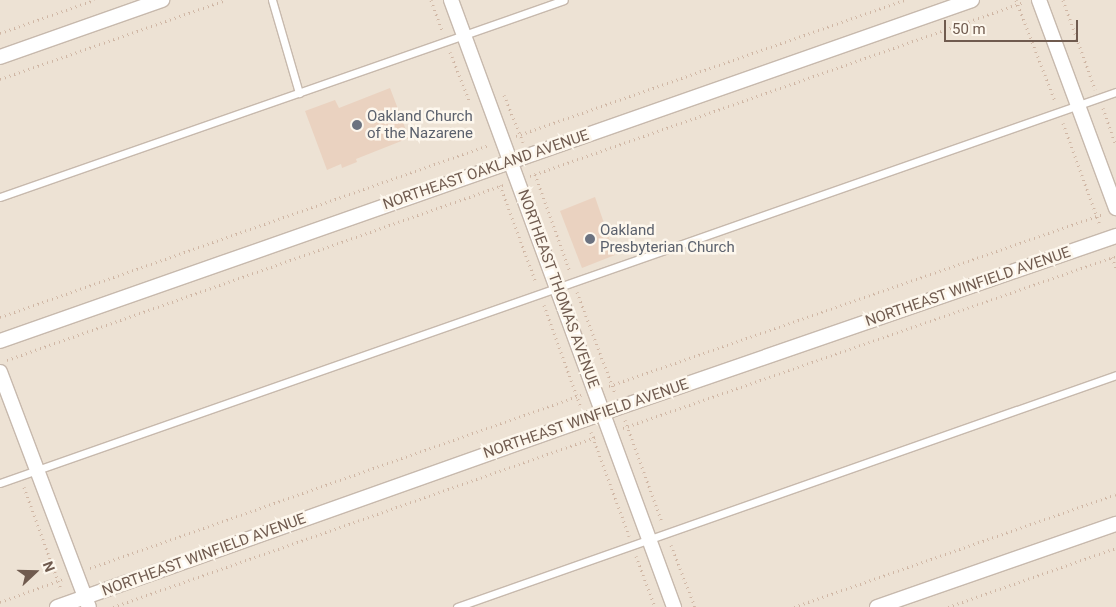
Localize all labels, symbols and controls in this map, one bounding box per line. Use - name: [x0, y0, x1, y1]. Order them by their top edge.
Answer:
- scale bar: [946, 10, 1080, 42]
- text: 50 m: [952, 20, 986, 38]
- place label: Oakland Church of the Nazarene: [367, 107, 473, 142]
- marker: Oakland Church of the Nazarene: [351, 119, 363, 131]
- street label: NORTHEAST OAKLAND AVENUE: [380, 126, 592, 214]
- street label: NORTHEAST THOMAS AVENUE: [513, 187, 603, 391]
- place label: Oakland Presbyterian Church: [600, 221, 735, 256]
- marker: Oakland Presbyterian Church: [584, 233, 596, 245]
- street label: NORTHEAST WINFIELD AVENUE: [863, 243, 1073, 331]
- street label: NORTHEAST WINFIELD AVENUE: [481, 375, 691, 463]
- street label: NORTHEAST WINFIELD AVENUE: [99, 510, 309, 600]
- north arrow: [10, 547, 60, 597]
- text: N: [40, 559, 58, 574]

